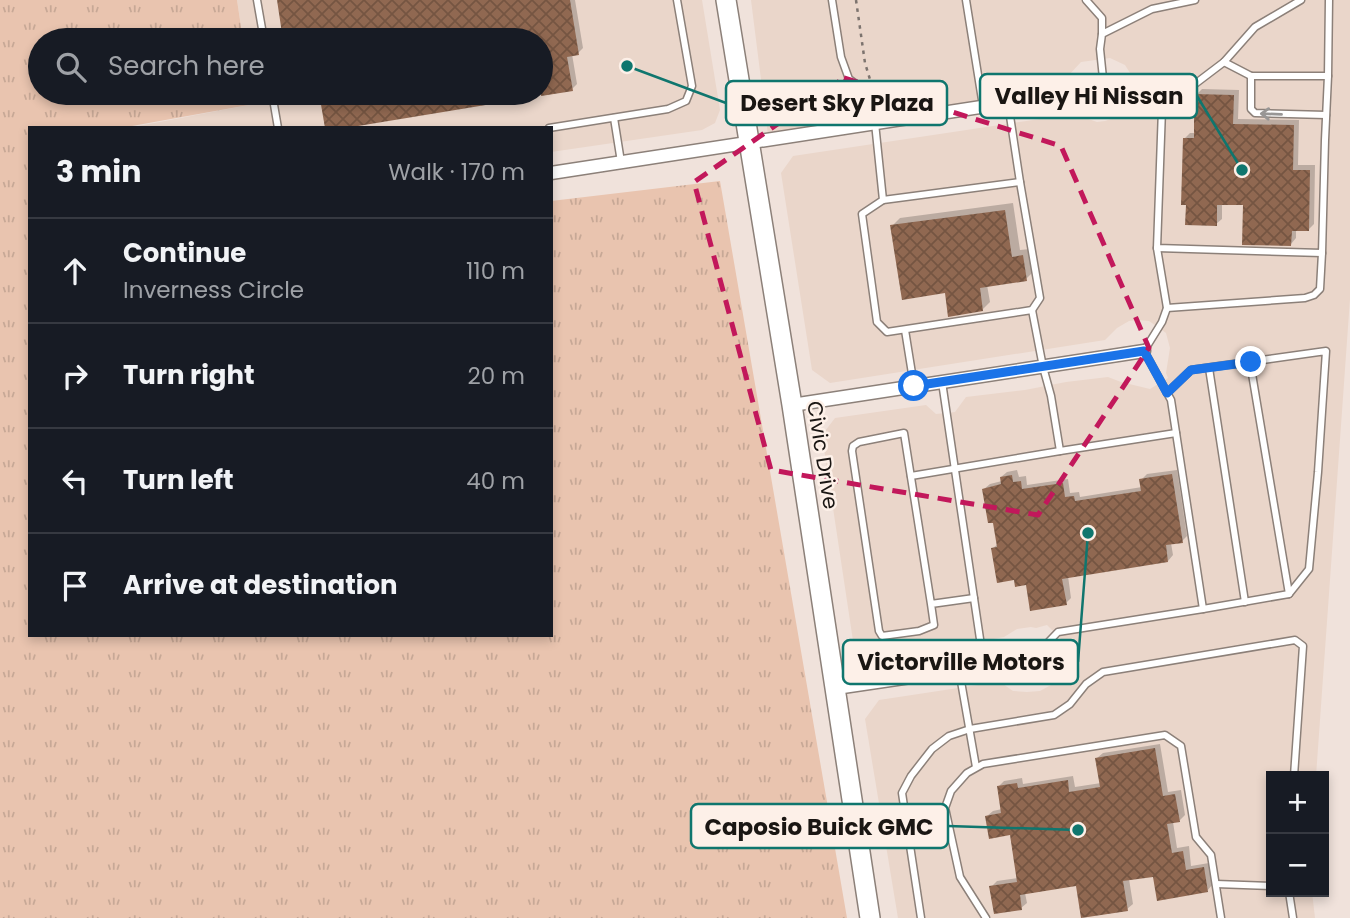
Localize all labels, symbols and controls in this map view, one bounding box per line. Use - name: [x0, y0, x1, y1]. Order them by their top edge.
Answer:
- search box: [28, 28, 553, 105]
- icon: search: [52, 48, 90, 86]
- text: Search here: [108, 48, 265, 84]
- callout: Valley Hi Nissan: [980, 74, 1197, 118]
- text: Valley Hi Nissan: [995, 80, 1183, 112]
- callout: Desert Sky Plaza: [726, 81, 947, 125]
- text: Desert Sky Plaza: [740, 87, 934, 119]
- one-way arrow: [1260, 108, 1283, 121]
- text: 3 min: [56, 150, 141, 193]
- text: Walk · 170 m: [388, 156, 525, 188]
- text: Continue: [123, 235, 246, 271]
- icon: ahead: [56, 252, 94, 290]
- text: 110 m: [466, 255, 525, 287]
- text: Inverness Circle: [123, 274, 304, 306]
- route end: [1235, 346, 1266, 377]
- icon: right: [56, 357, 94, 395]
- text: Turn right: [123, 357, 255, 393]
- text: 20 m: [467, 360, 525, 392]
- route start: [898, 370, 929, 401]
- street label: Civic Drive: [800, 399, 846, 511]
- icon: left: [56, 462, 94, 500]
- text: Turn left: [123, 462, 234, 498]
- text: 40 m: [466, 465, 525, 497]
- icon: arrive: [56, 567, 94, 605]
- text: Arrive at destination: [123, 567, 398, 603]
- callout: Victorville Motors: [843, 640, 1078, 684]
- text: Victorville Motors: [857, 646, 1065, 678]
- map controls: [1266, 771, 1329, 897]
- button: +: [1266, 771, 1329, 834]
- callout: Caposio Buick GMC: [691, 804, 948, 848]
- text: Caposio Buick GMC: [704, 811, 934, 843]
- button: −: [1266, 834, 1329, 897]

